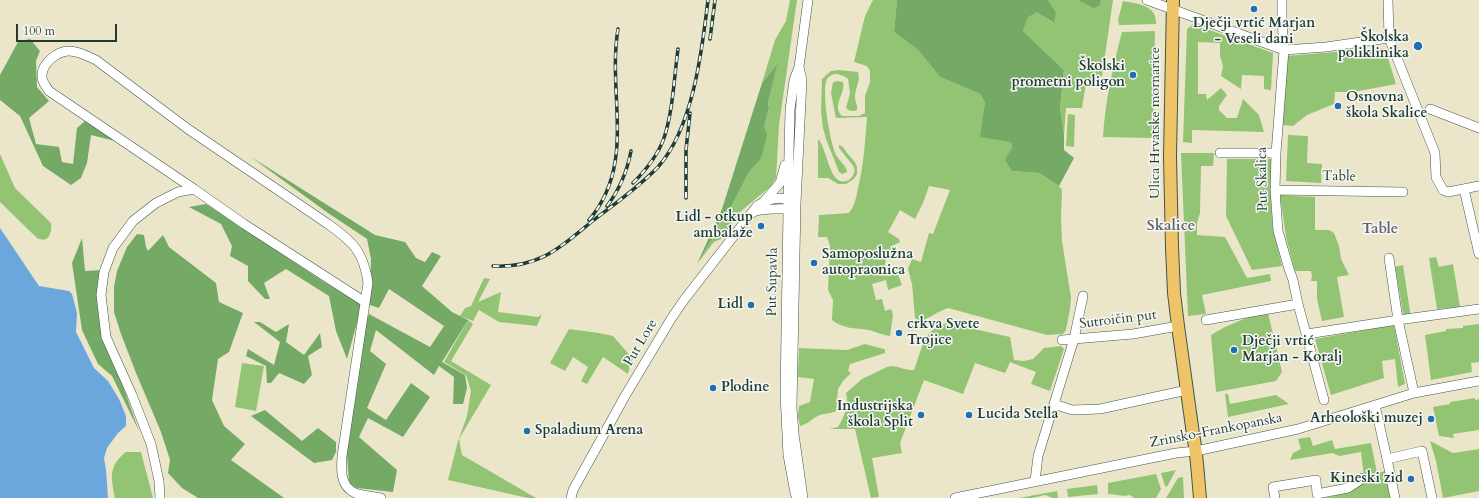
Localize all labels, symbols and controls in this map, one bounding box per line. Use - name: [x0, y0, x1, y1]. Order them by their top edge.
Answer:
- marker: Dječji vrtić Marjan - Veseli dani: [1249, 4, 1259, 14]
- scale bar: [18, 16, 119, 42]
- place label: Dječji vrtić Marjan - Veseli dani: [1193, 16, 1315, 48]
- text: 100 m: [23, 23, 55, 39]
- place label: Školska poliklinika: [1338, 30, 1409, 62]
- marker: Školska poliklinika: [1412, 40, 1424, 52]
- street label: Ulica Hrvatske mornarice: [1148, 47, 1164, 199]
- place label: Školski prometni poligon: [1012, 59, 1125, 92]
- marker: Školski prometni poligon: [1128, 70, 1138, 80]
- place label: Osnovna škola Skalice: [1346, 90, 1427, 122]
- marker: Osnovna škola Skalice: [1333, 101, 1343, 111]
- street label: Put Skalica: [1254, 147, 1272, 211]
- street label: Table: [1322, 168, 1356, 186]
- place label: Lidl - otkup ambalaže: [675, 210, 753, 242]
- district label: Skalice: [1147, 218, 1195, 236]
- marker: Lidl - otkup ambalaže: [756, 221, 766, 231]
- district label: Table: [1362, 221, 1398, 239]
- street label: Put Supavla: [764, 247, 782, 317]
- place label: Samoposlužna autopraonica: [822, 247, 913, 280]
- marker: Samoposlužna autopraonica: [809, 258, 819, 268]
- place label: Lidl: [718, 297, 743, 313]
- marker: Lidl: [746, 300, 756, 310]
- street label: Sutroičin put: [1079, 307, 1157, 333]
- street label: Put Lore: [621, 317, 661, 369]
- place label: crkva Svete Trojice: [907, 317, 980, 350]
- marker: crkva Svete Trojice: [894, 328, 904, 338]
- place label: Dječji vrtić Marjan - Koralj: [1242, 334, 1342, 366]
- marker: Dječji vrtić Marjan - Koralj: [1229, 345, 1239, 355]
- place label: Plodine: [721, 380, 769, 396]
- marker: Plodine: [708, 383, 718, 393]
- place label: Industrijska škola Split: [837, 399, 913, 432]
- place label: Lucida Stella: [977, 407, 1058, 423]
- marker: Industrijska škola Split: [916, 410, 926, 420]
- marker: Lucida Stella: [964, 410, 974, 420]
- street label: Zrinsko-Frankopanska: [1148, 410, 1284, 452]
- place label: Arheološki muzej: [1310, 411, 1423, 427]
- marker: Arheološki muzej: [1426, 414, 1436, 424]
- place label: Spaladium Arena: [535, 423, 643, 439]
- marker: Spaladium Arena: [522, 426, 532, 436]
- place label: Kineski zid: [1330, 471, 1403, 487]
- marker: Kineski zid: [1406, 474, 1416, 484]

